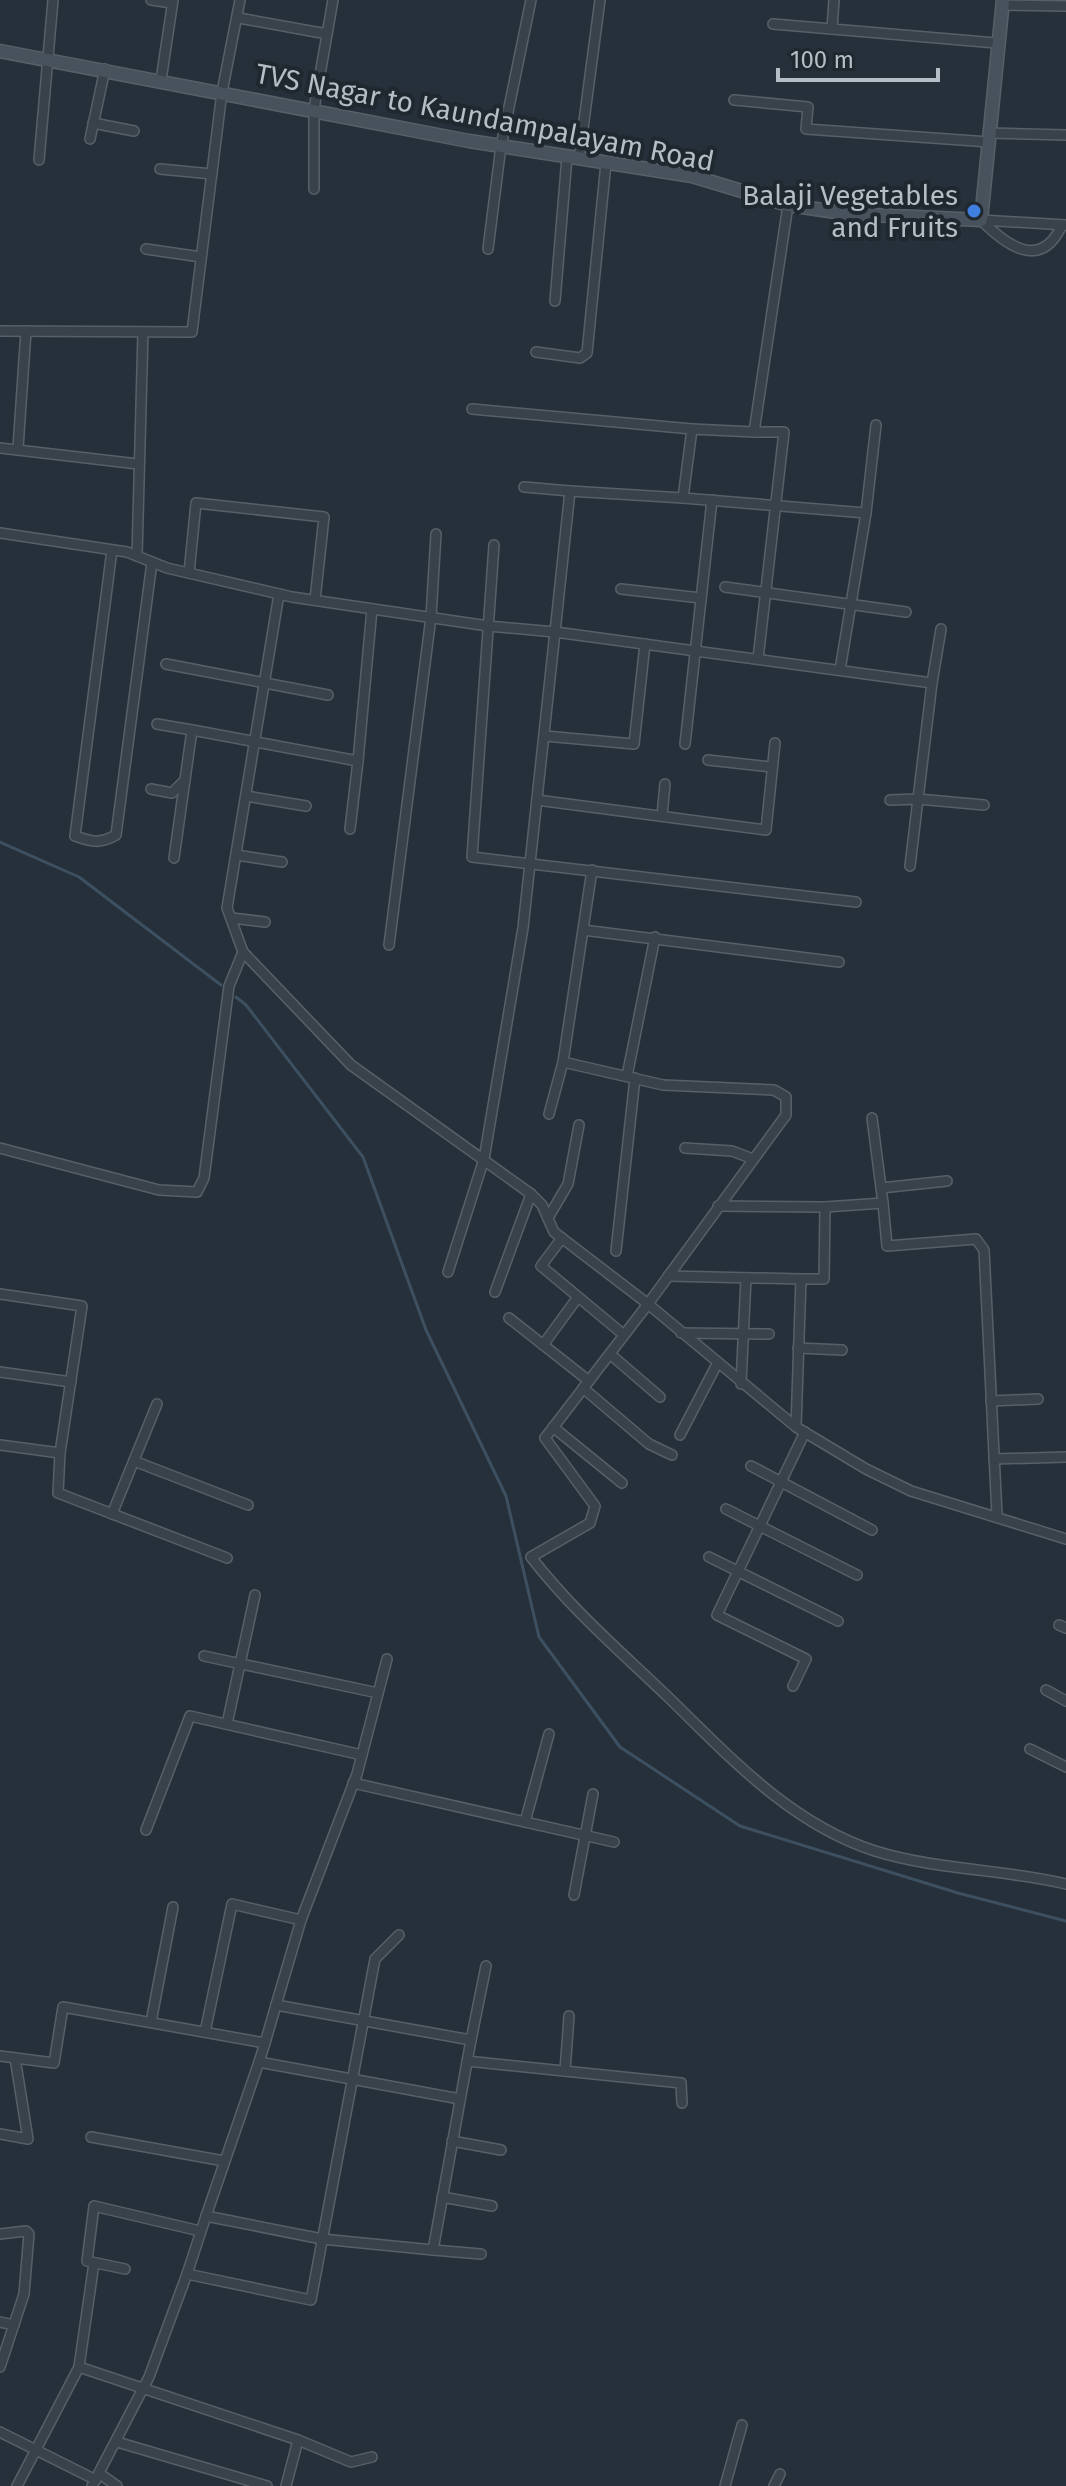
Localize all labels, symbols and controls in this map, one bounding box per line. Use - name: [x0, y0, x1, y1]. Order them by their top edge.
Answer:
- scale bar: [778, 32, 938, 82]
- text: 100 m: [790, 46, 854, 74]
- street label: TVS Nagar to Kaundampalayam Road: [253, 57, 717, 178]
- place label: Balaji Vegetables and Fruits: [742, 179, 958, 244]
- marker: Balaji Vegetables and Fruits: [965, 202, 983, 220]

